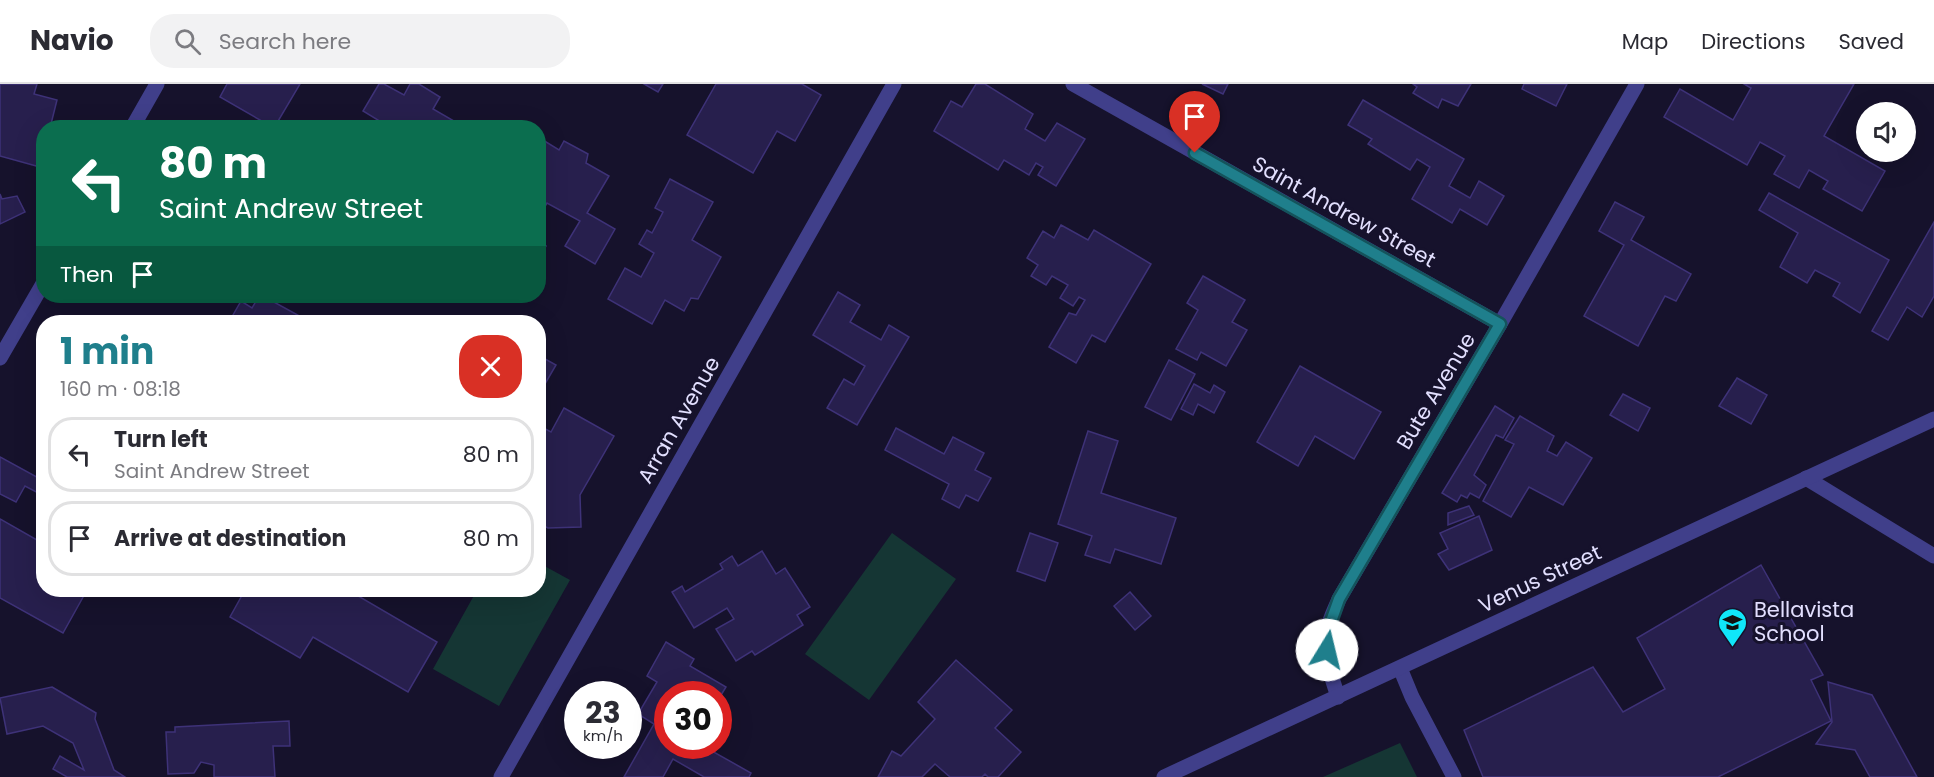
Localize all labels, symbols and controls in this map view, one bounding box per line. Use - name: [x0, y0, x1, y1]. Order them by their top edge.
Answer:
- search box: [150, 14, 570, 68]
- text: Navio: [30, 21, 114, 60]
- icon: search: [171, 25, 204, 58]
- text: Search here: [219, 26, 351, 57]
- text: Map: [1622, 27, 1668, 56]
- text: Directions: [1701, 27, 1805, 56]
- text: Saved: [1838, 27, 1904, 56]
- pin: [1169, 91, 1220, 153]
- icon: arrive: [1178, 100, 1211, 133]
- map controls: [1856, 102, 1916, 162]
- button: sound: [1856, 102, 1916, 162]
- text: 80 m: [159, 134, 267, 193]
- icon: left: [60, 144, 138, 222]
- street label: Saint Andrew Street: [1247, 149, 1441, 274]
- text: Saint Andrew Street: [159, 190, 423, 227]
- icon: arrive: [126, 258, 159, 291]
- text: Then: [60, 259, 114, 290]
- text: 1 min: [60, 326, 154, 377]
- street label: Bute Avenue: [1389, 327, 1482, 455]
- button: close: [459, 335, 522, 398]
- street label: Arran Avenue: [631, 351, 727, 488]
- text: 160 m · 08:18: [60, 375, 181, 403]
- text: Turn left: [114, 424, 208, 455]
- icon: left: [63, 438, 96, 471]
- text: 80 m: [463, 439, 519, 470]
- text: Saint Andrew Street: [114, 457, 310, 485]
- icon: arrive: [63, 522, 96, 555]
- text: Arrive at destination: [114, 523, 346, 554]
- text: 80 m: [463, 523, 519, 554]
- street label: Venus Street: [1474, 537, 1606, 620]
- place label: Bellavista School: [1754, 595, 1854, 648]
- school or university icon: Bellavista School: [1717, 606, 1749, 648]
- position arrow: [1295, 618, 1359, 682]
- speed limit sign: 30: [654, 681, 732, 759]
- text: 23: [585, 691, 621, 734]
- text: km/h: [583, 725, 623, 746]

